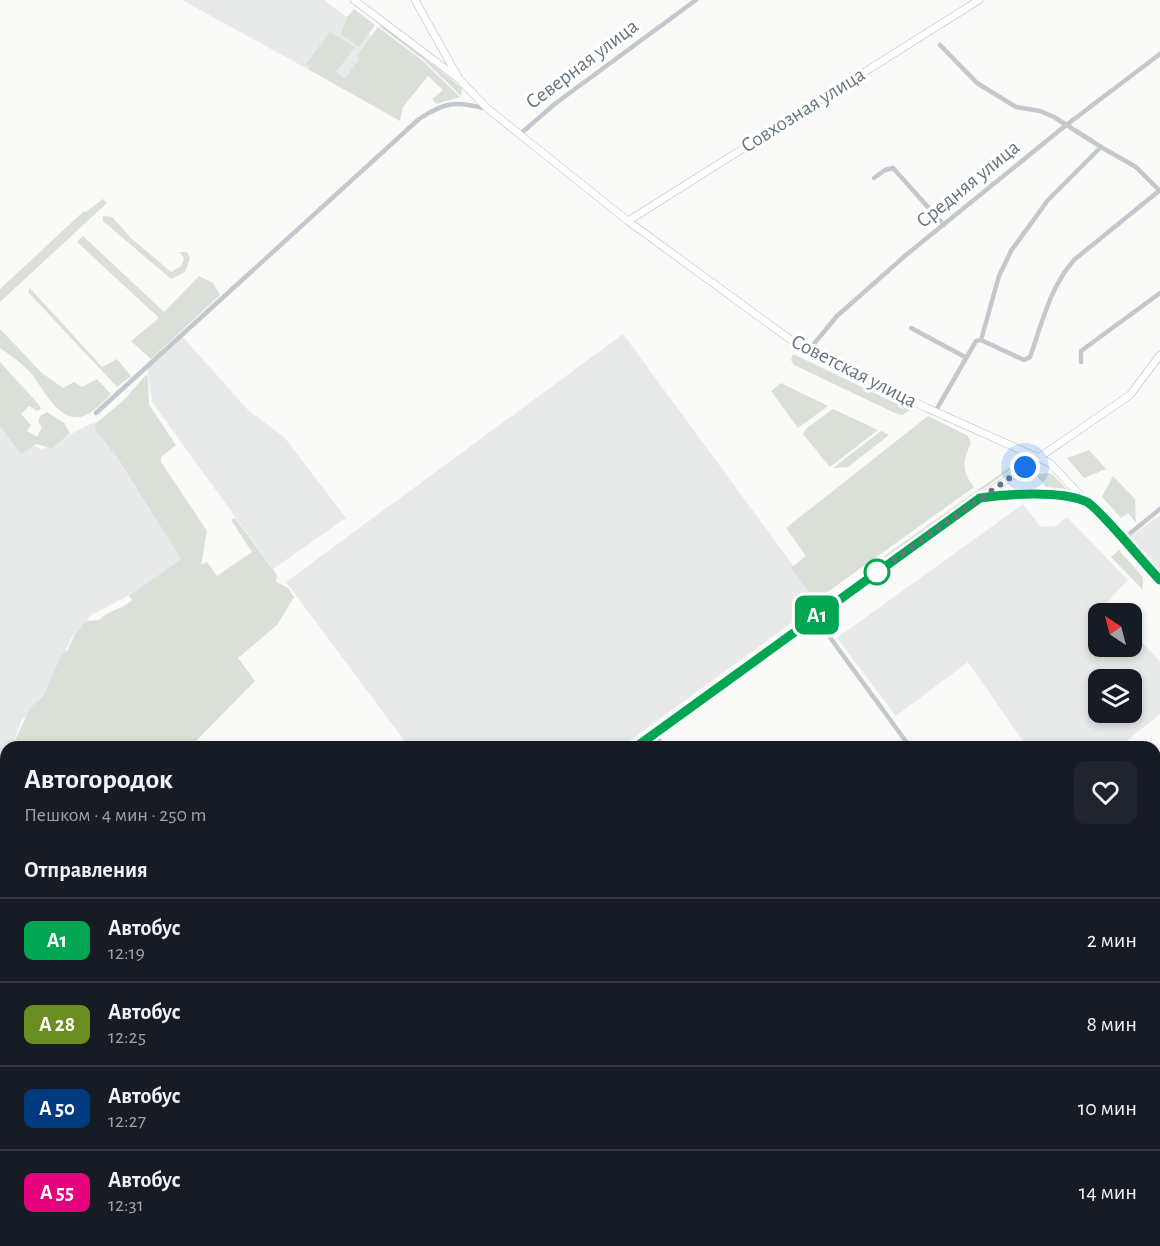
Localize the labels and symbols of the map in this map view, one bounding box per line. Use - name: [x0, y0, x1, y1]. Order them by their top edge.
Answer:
- street label: Северная улица: [522, 15, 642, 113]
- street label: Совхозная улица: [737, 63, 869, 157]
- street label: Средняя улица: [912, 136, 1024, 232]
- street label: Советская улица: [788, 330, 921, 412]
- your location: [1010, 452, 1040, 482]
- unlabelled marker: [864, 559, 890, 585]
- line badge: А1: [790, 596, 844, 634]
- north arrow: [1088, 603, 1142, 657]

